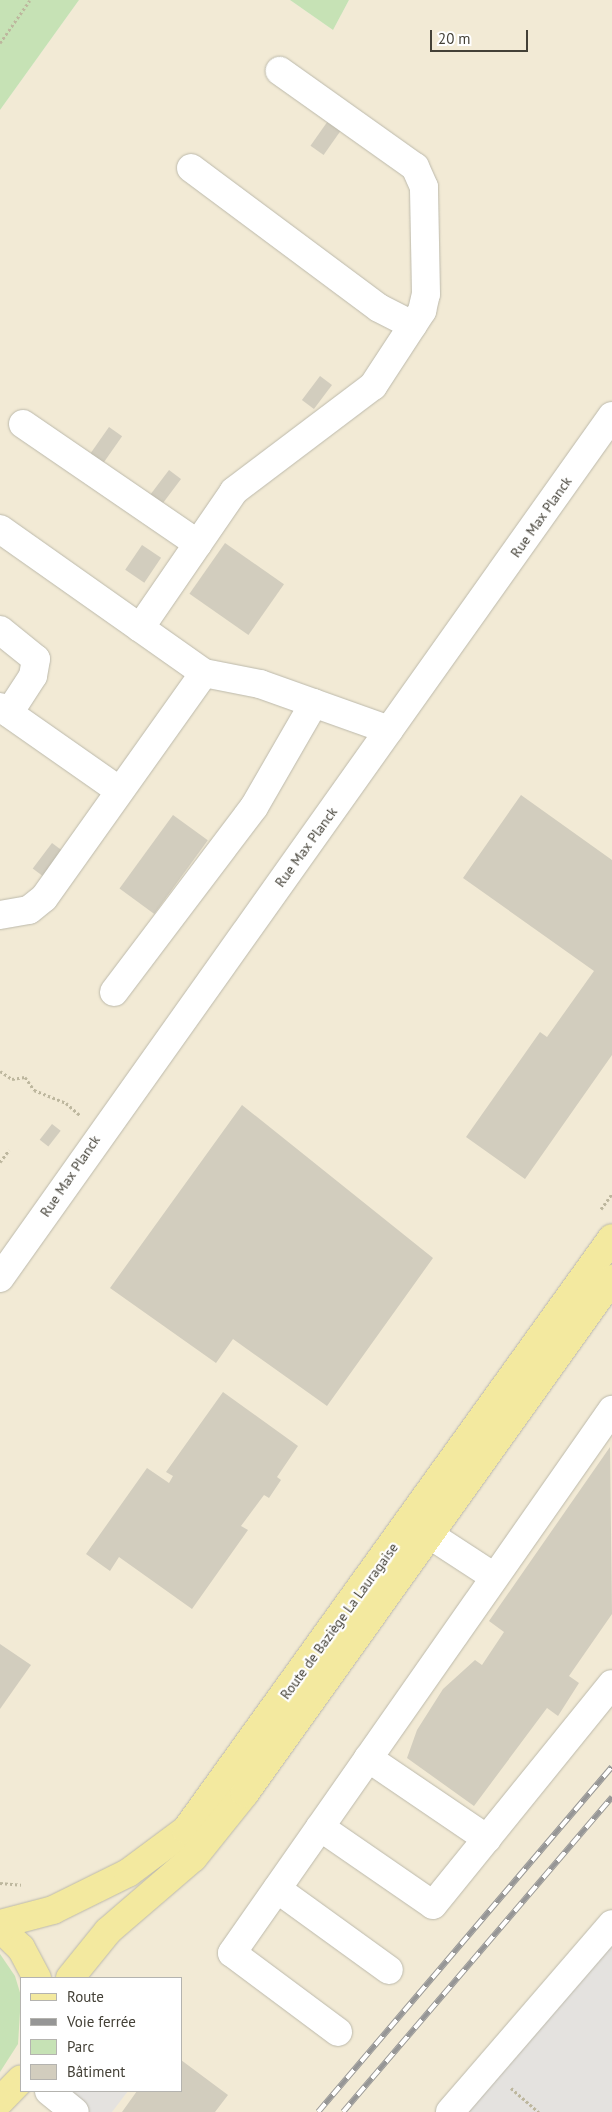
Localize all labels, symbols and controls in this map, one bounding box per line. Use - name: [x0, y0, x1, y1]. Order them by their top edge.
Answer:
- scale bar: [432, 20, 530, 52]
- text: 20 m: [438, 29, 471, 48]
- street label: Rue Max Planck: [507, 473, 575, 561]
- street label: Rue Max Planck: [271, 804, 341, 890]
- street label: Rue Max Planck: [36, 1132, 104, 1220]
- street label: Route de Baziège La Lauragaise: [277, 1540, 401, 1702]
- legend: [20, 1977, 182, 2092]
- text: Route: [67, 1987, 104, 2006]
- text: Voie ferrée: [67, 2012, 136, 2031]
- text: Parc: [67, 2037, 94, 2056]
- text: Bâtiment: [67, 2062, 125, 2081]

